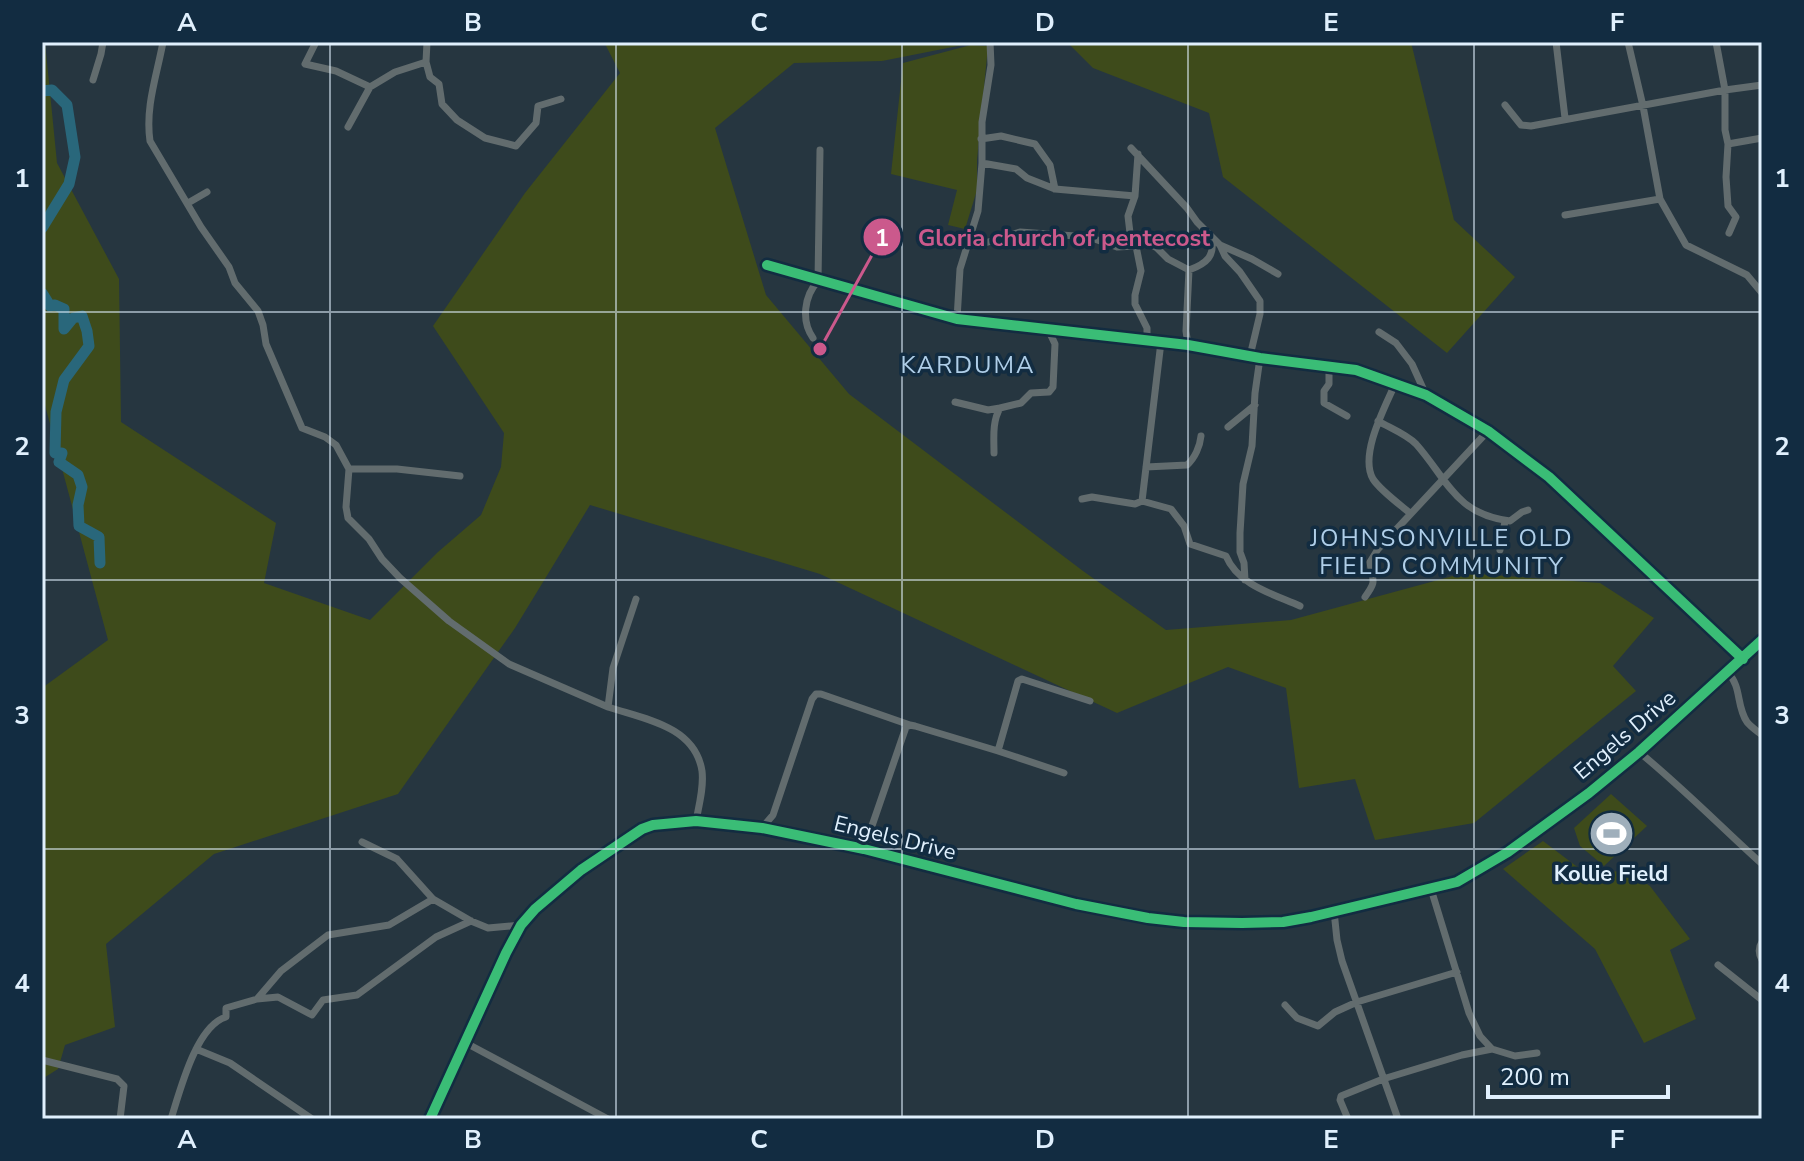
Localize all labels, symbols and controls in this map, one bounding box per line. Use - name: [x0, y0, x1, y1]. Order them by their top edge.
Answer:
- text: A: [177, 5, 197, 40]
- text: B: [464, 5, 482, 40]
- text: C: [750, 5, 768, 40]
- text: D: [1035, 5, 1055, 40]
- text: E: [1323, 5, 1339, 40]
- text: F: [1610, 5, 1624, 40]
- text: 1: [14, 161, 30, 196]
- text: 1: [1774, 161, 1790, 196]
- callout: Gloria church of pentecost: [862, 213, 1227, 261]
- text: 1: [875, 222, 889, 254]
- text: Gloria church of pentecost: [918, 222, 1211, 254]
- district label: KARDUMA: [900, 349, 1036, 381]
- text: 2: [14, 429, 30, 464]
- text: 2: [1774, 429, 1790, 464]
- district label: JOHNSONVILLE OLD FIELD COMMUNITY: [1309, 522, 1574, 582]
- street label: Engels Drive: [1568, 683, 1682, 787]
- text: 3: [14, 698, 30, 733]
- text: 3: [1774, 698, 1790, 733]
- street label: Engels Drive: [831, 808, 959, 868]
- sports icon: Kollie Field: [1587, 809, 1635, 857]
- place label: Kollie Field: [1554, 859, 1668, 889]
- text: 4: [14, 966, 30, 1001]
- text: 4: [1774, 966, 1790, 1001]
- scale bar: [1488, 1049, 1668, 1099]
- text: 200 m: [1500, 1061, 1570, 1093]
- text: A: [177, 1122, 197, 1157]
- text: B: [464, 1122, 482, 1157]
- text: C: [750, 1122, 768, 1157]
- text: D: [1035, 1122, 1055, 1157]
- text: E: [1323, 1122, 1339, 1157]
- text: F: [1610, 1122, 1624, 1157]

